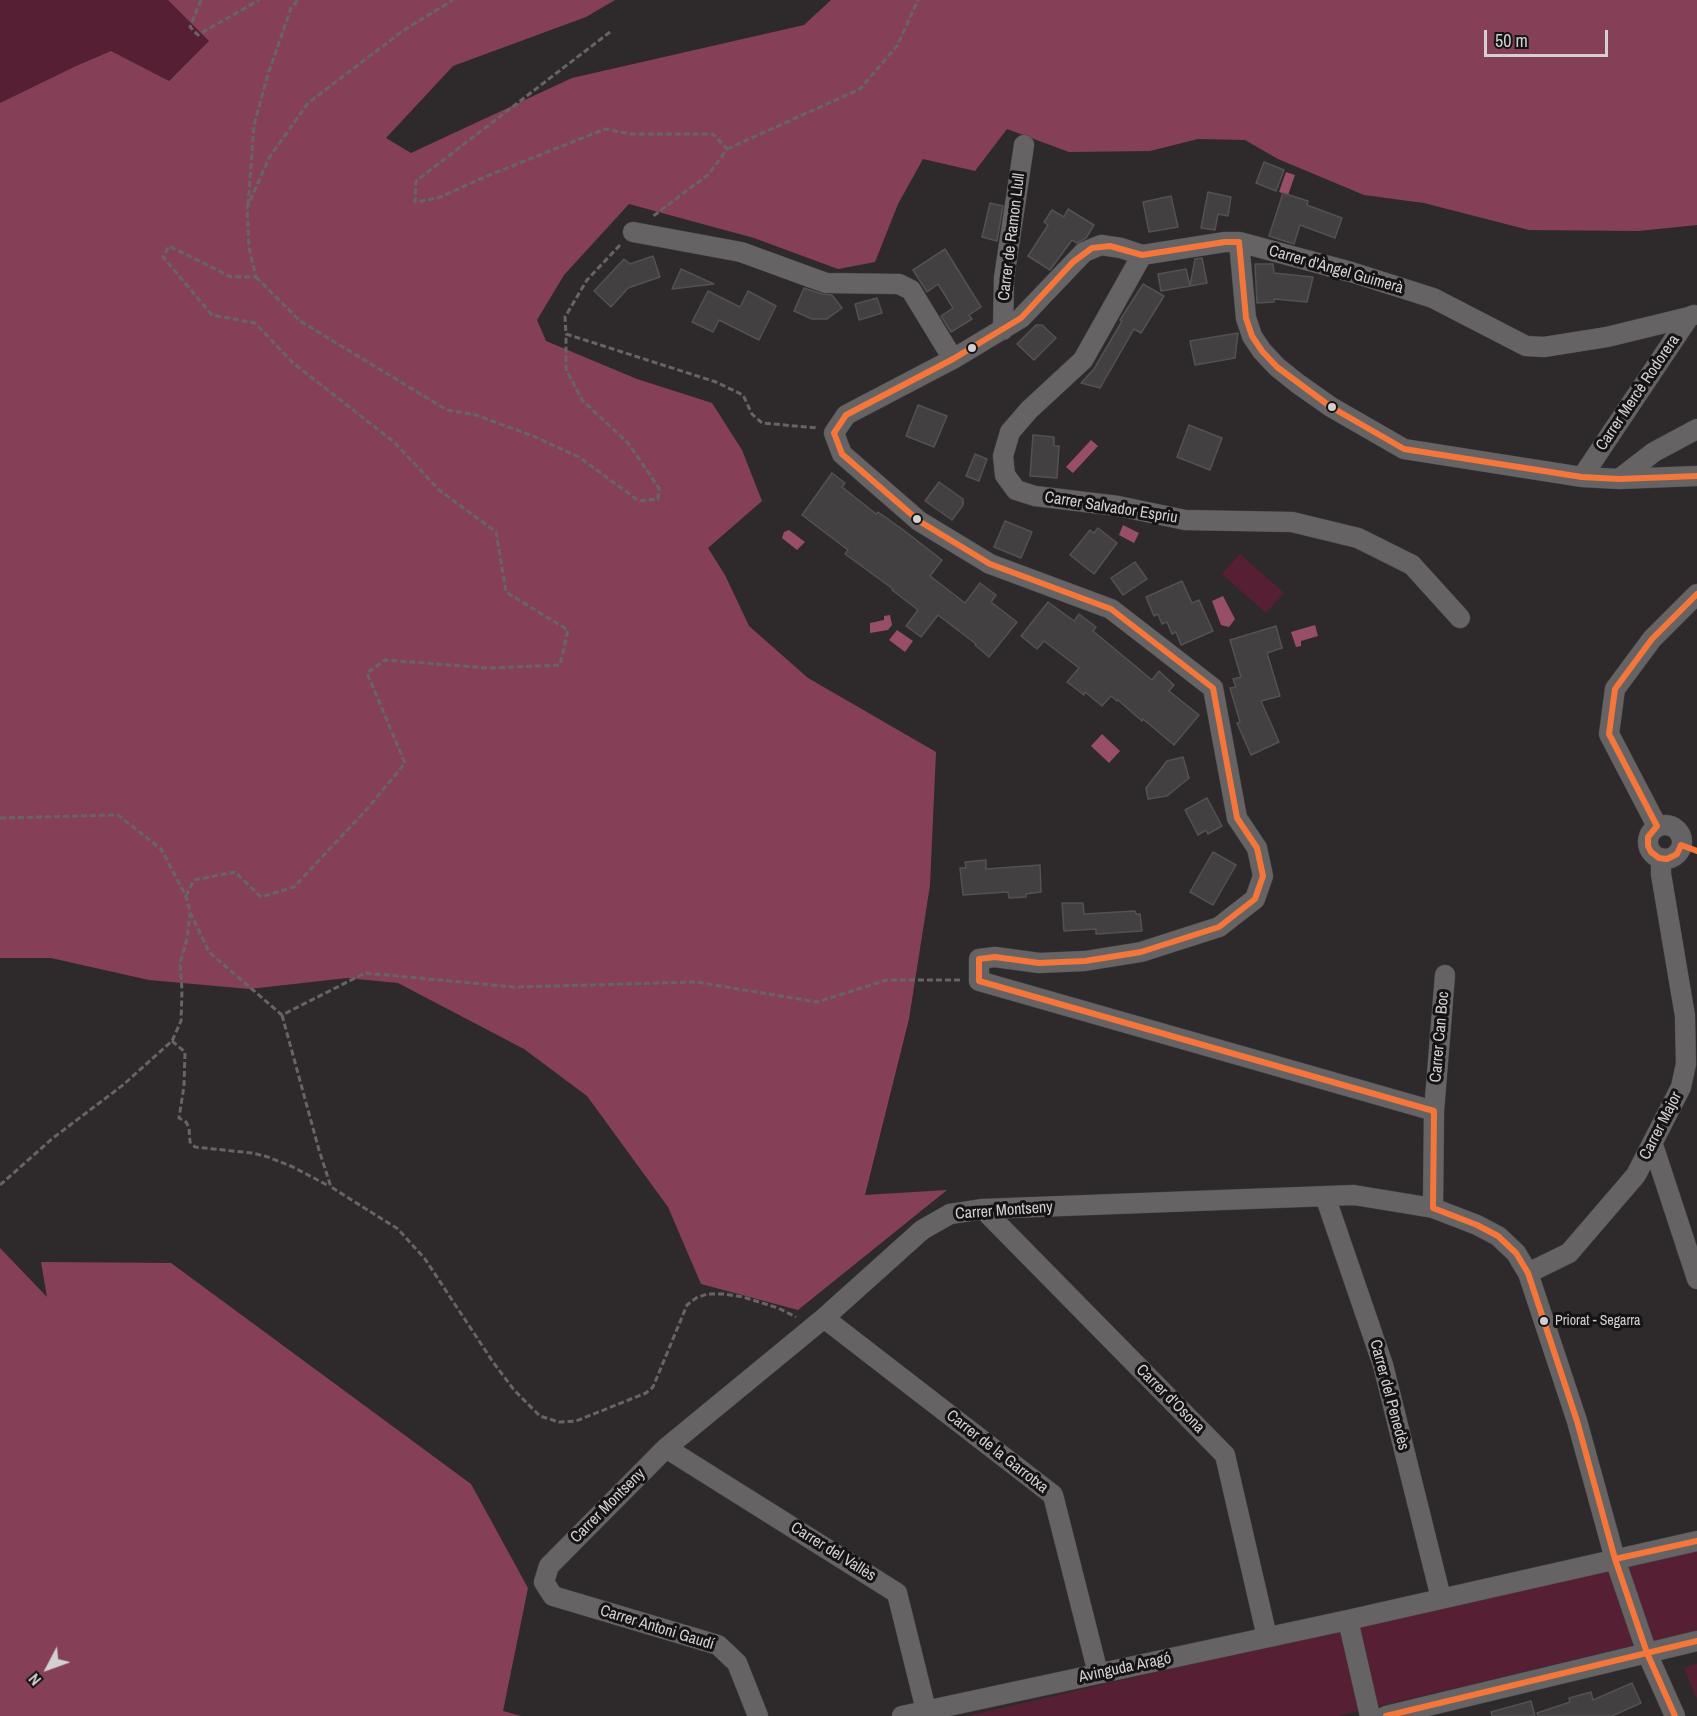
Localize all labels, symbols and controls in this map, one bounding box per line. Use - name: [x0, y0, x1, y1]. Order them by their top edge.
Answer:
- scale bar: [1487, 18, 1612, 56]
- text: 50 m: [1495, 28, 1528, 53]
- street label: Carrer de Ramon Llull: [995, 172, 1029, 302]
- street label: Carrer d'Àngel Guimerà: [1267, 242, 1405, 298]
- street label: Carrer Mercè Rodorera: [1592, 331, 1684, 455]
- unlabelled marker: [966, 342, 978, 354]
- unlabelled marker: [1326, 401, 1338, 413]
- street label: Carrer Salvador Espriu: [1043, 488, 1179, 528]
- unlabelled marker: [911, 513, 923, 525]
- street label: Carrer Can Boc: [1426, 991, 1454, 1083]
- street label: Carrer Major: [1636, 1089, 1686, 1163]
- street label: Carrer Montseny: [955, 1198, 1053, 1224]
- place label: Priorat - Segarra: [1555, 1313, 1640, 1329]
- marker: Priorat - Segarra: [1538, 1315, 1550, 1327]
- street label: Carrer del Penedès: [1365, 1338, 1413, 1452]
- street label: Carrer d'Osona: [1132, 1361, 1208, 1437]
- street label: Carrer de la Garrotxa: [942, 1406, 1052, 1498]
- street label: Carrer Montseny: [567, 1465, 649, 1547]
- street label: Carrer del Vallès: [787, 1518, 879, 1586]
- street label: Carrer Antoni Gaudí: [598, 1602, 716, 1654]
- north arrow: [18, 1638, 78, 1698]
- street label: Avinguda Aragó: [1077, 1649, 1173, 1687]
- text: N: [23, 1669, 46, 1691]

